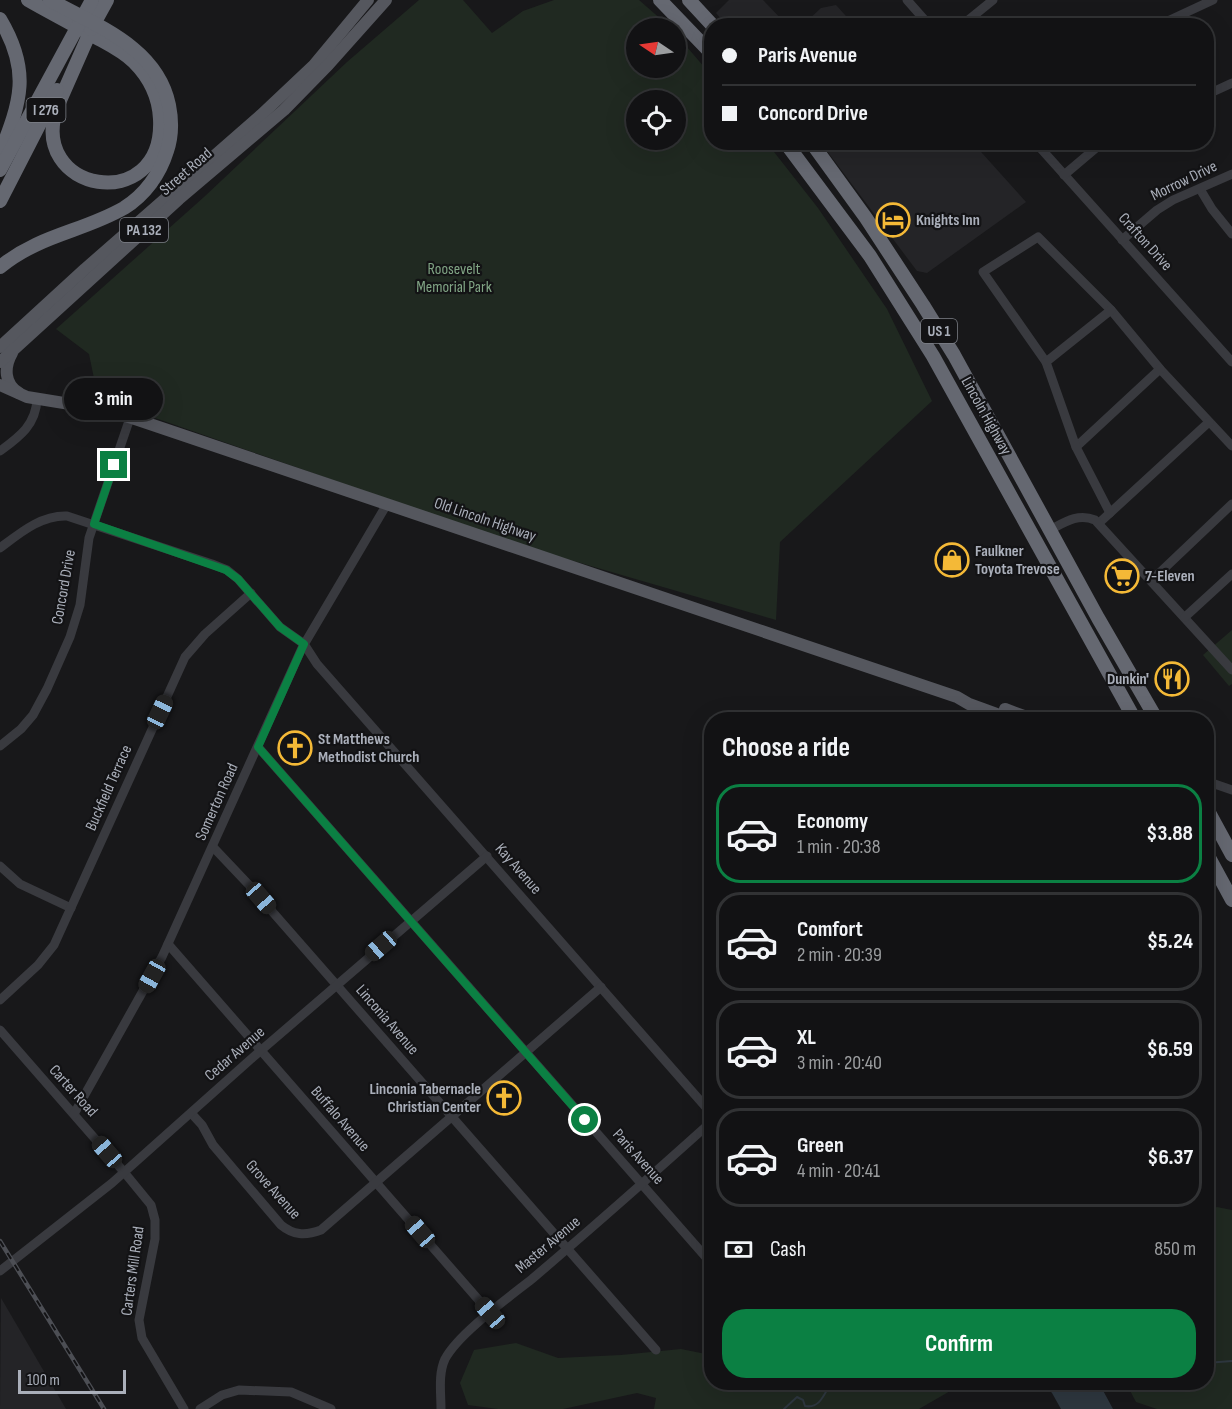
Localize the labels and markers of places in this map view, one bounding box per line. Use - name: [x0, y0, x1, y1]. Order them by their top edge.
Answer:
- hotel icon: Knights Inn: [875, 202, 911, 238]
- place label: Knights Inn: [916, 211, 980, 230]
- shop icon: Faulkner Toyota Trevose: [934, 542, 970, 578]
- place label: Faulkner Toyota Trevose: [975, 542, 1060, 579]
- supermarket icon: 7-Eleven: [1104, 558, 1140, 594]
- place label: 7-Eleven: [1145, 567, 1195, 586]
- restaurant icon: Dunkin': [1154, 661, 1190, 697]
- place label: Dunkin': [1107, 670, 1149, 689]
- church icon: St Matthews Methodist Church: [277, 730, 313, 766]
- place label: St Matthews Methodist Church: [318, 730, 419, 767]
- place label: Linconia Tabernacle Christian Center: [369, 1080, 481, 1117]
- church icon: Linconia Tabernacle Christian Center: [486, 1080, 522, 1116]

